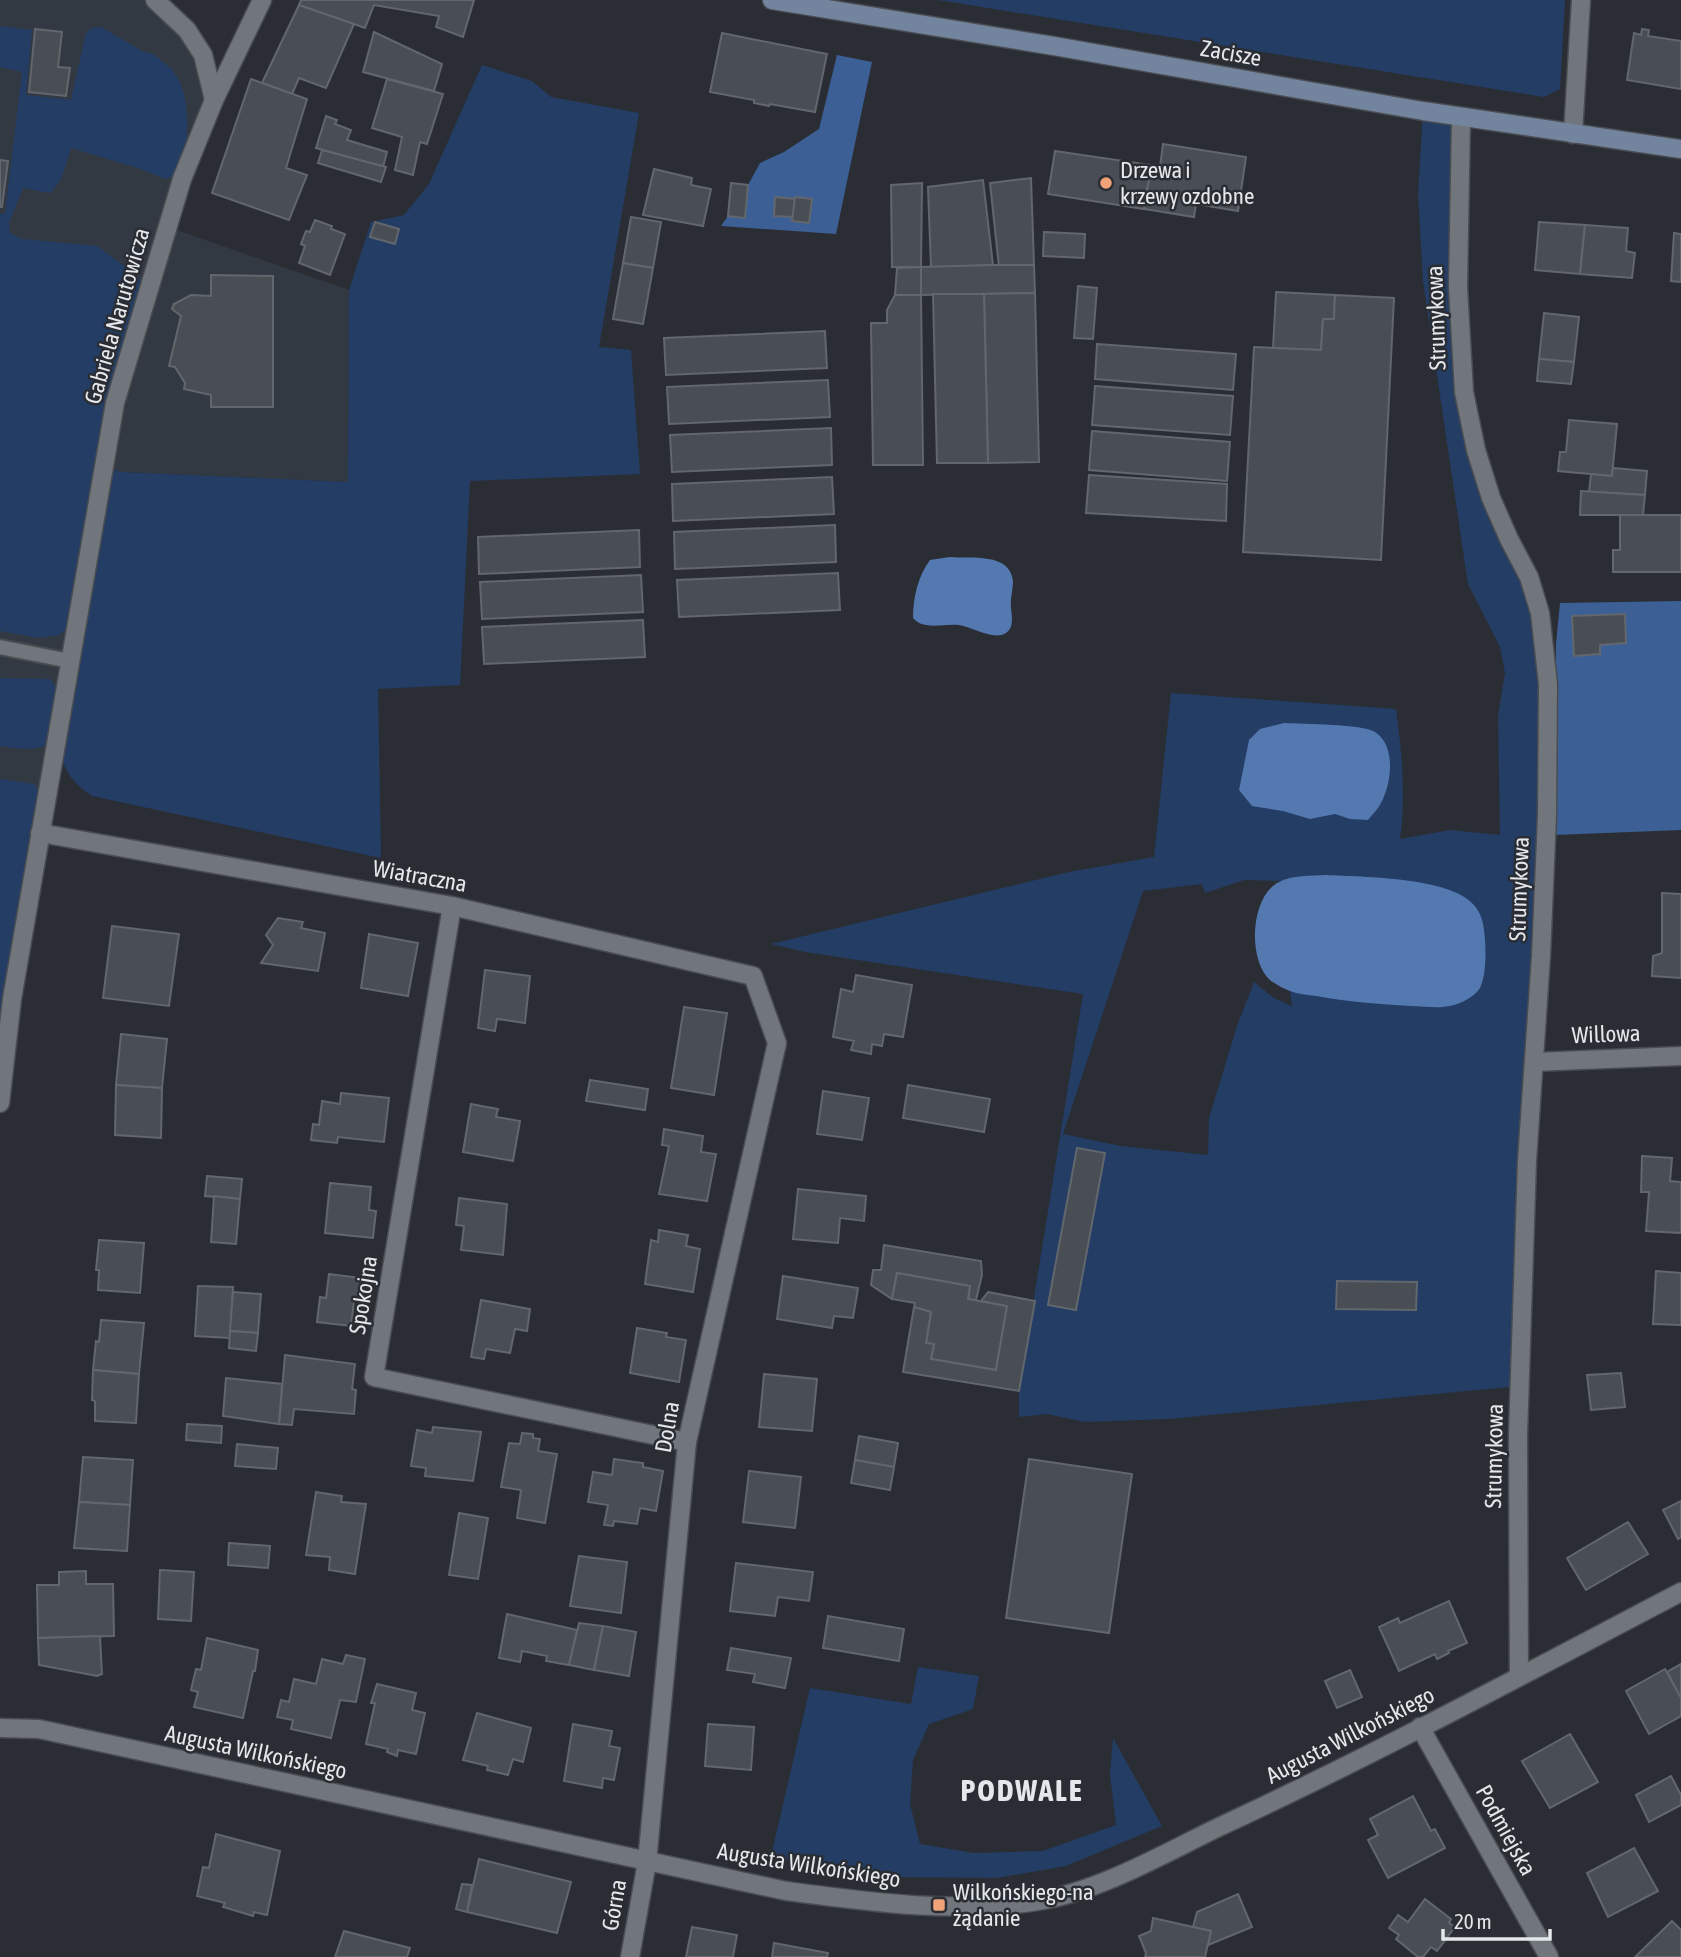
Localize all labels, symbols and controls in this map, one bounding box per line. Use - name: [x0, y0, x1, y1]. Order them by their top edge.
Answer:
- street label: Zacisze: [1198, 35, 1264, 71]
- place label: Drzewa i krzewy ozdobne: [1120, 157, 1254, 209]
- marker: Drzewa i krzewy ozdobne: [1098, 175, 1114, 191]
- street label: Gabriela Narutowicza: [79, 225, 155, 407]
- street label: Strumykowa: [1421, 265, 1451, 371]
- street label: Strumykowa: [1504, 836, 1534, 942]
- street label: Wiatraczna: [371, 855, 469, 897]
- street label: Willowa: [1571, 1020, 1641, 1048]
- street label: Spokojna: [344, 1254, 382, 1336]
- street label: Dolna: [650, 1399, 684, 1455]
- street label: Strumykowa: [1480, 1403, 1508, 1509]
- street label: Augusta Wilkońskiego: [1262, 1681, 1438, 1789]
- street label: Augusta Wilkońskiego: [163, 1720, 349, 1784]
- district label: PODWALE: [961, 1773, 1083, 1807]
- street label: Podmiejska: [1471, 1780, 1541, 1880]
- street label: Augusta Wilkońskiego: [716, 1838, 902, 1892]
- street label: Górna: [597, 1877, 631, 1933]
- place label: Wilkońskiego-na żądanie: [953, 1879, 1094, 1931]
- marker: Wilkońskiego-na żądanie: [931, 1897, 947, 1913]
- scale bar: [1443, 1898, 1550, 1942]
- text: 20 m: [1454, 1909, 1492, 1933]

